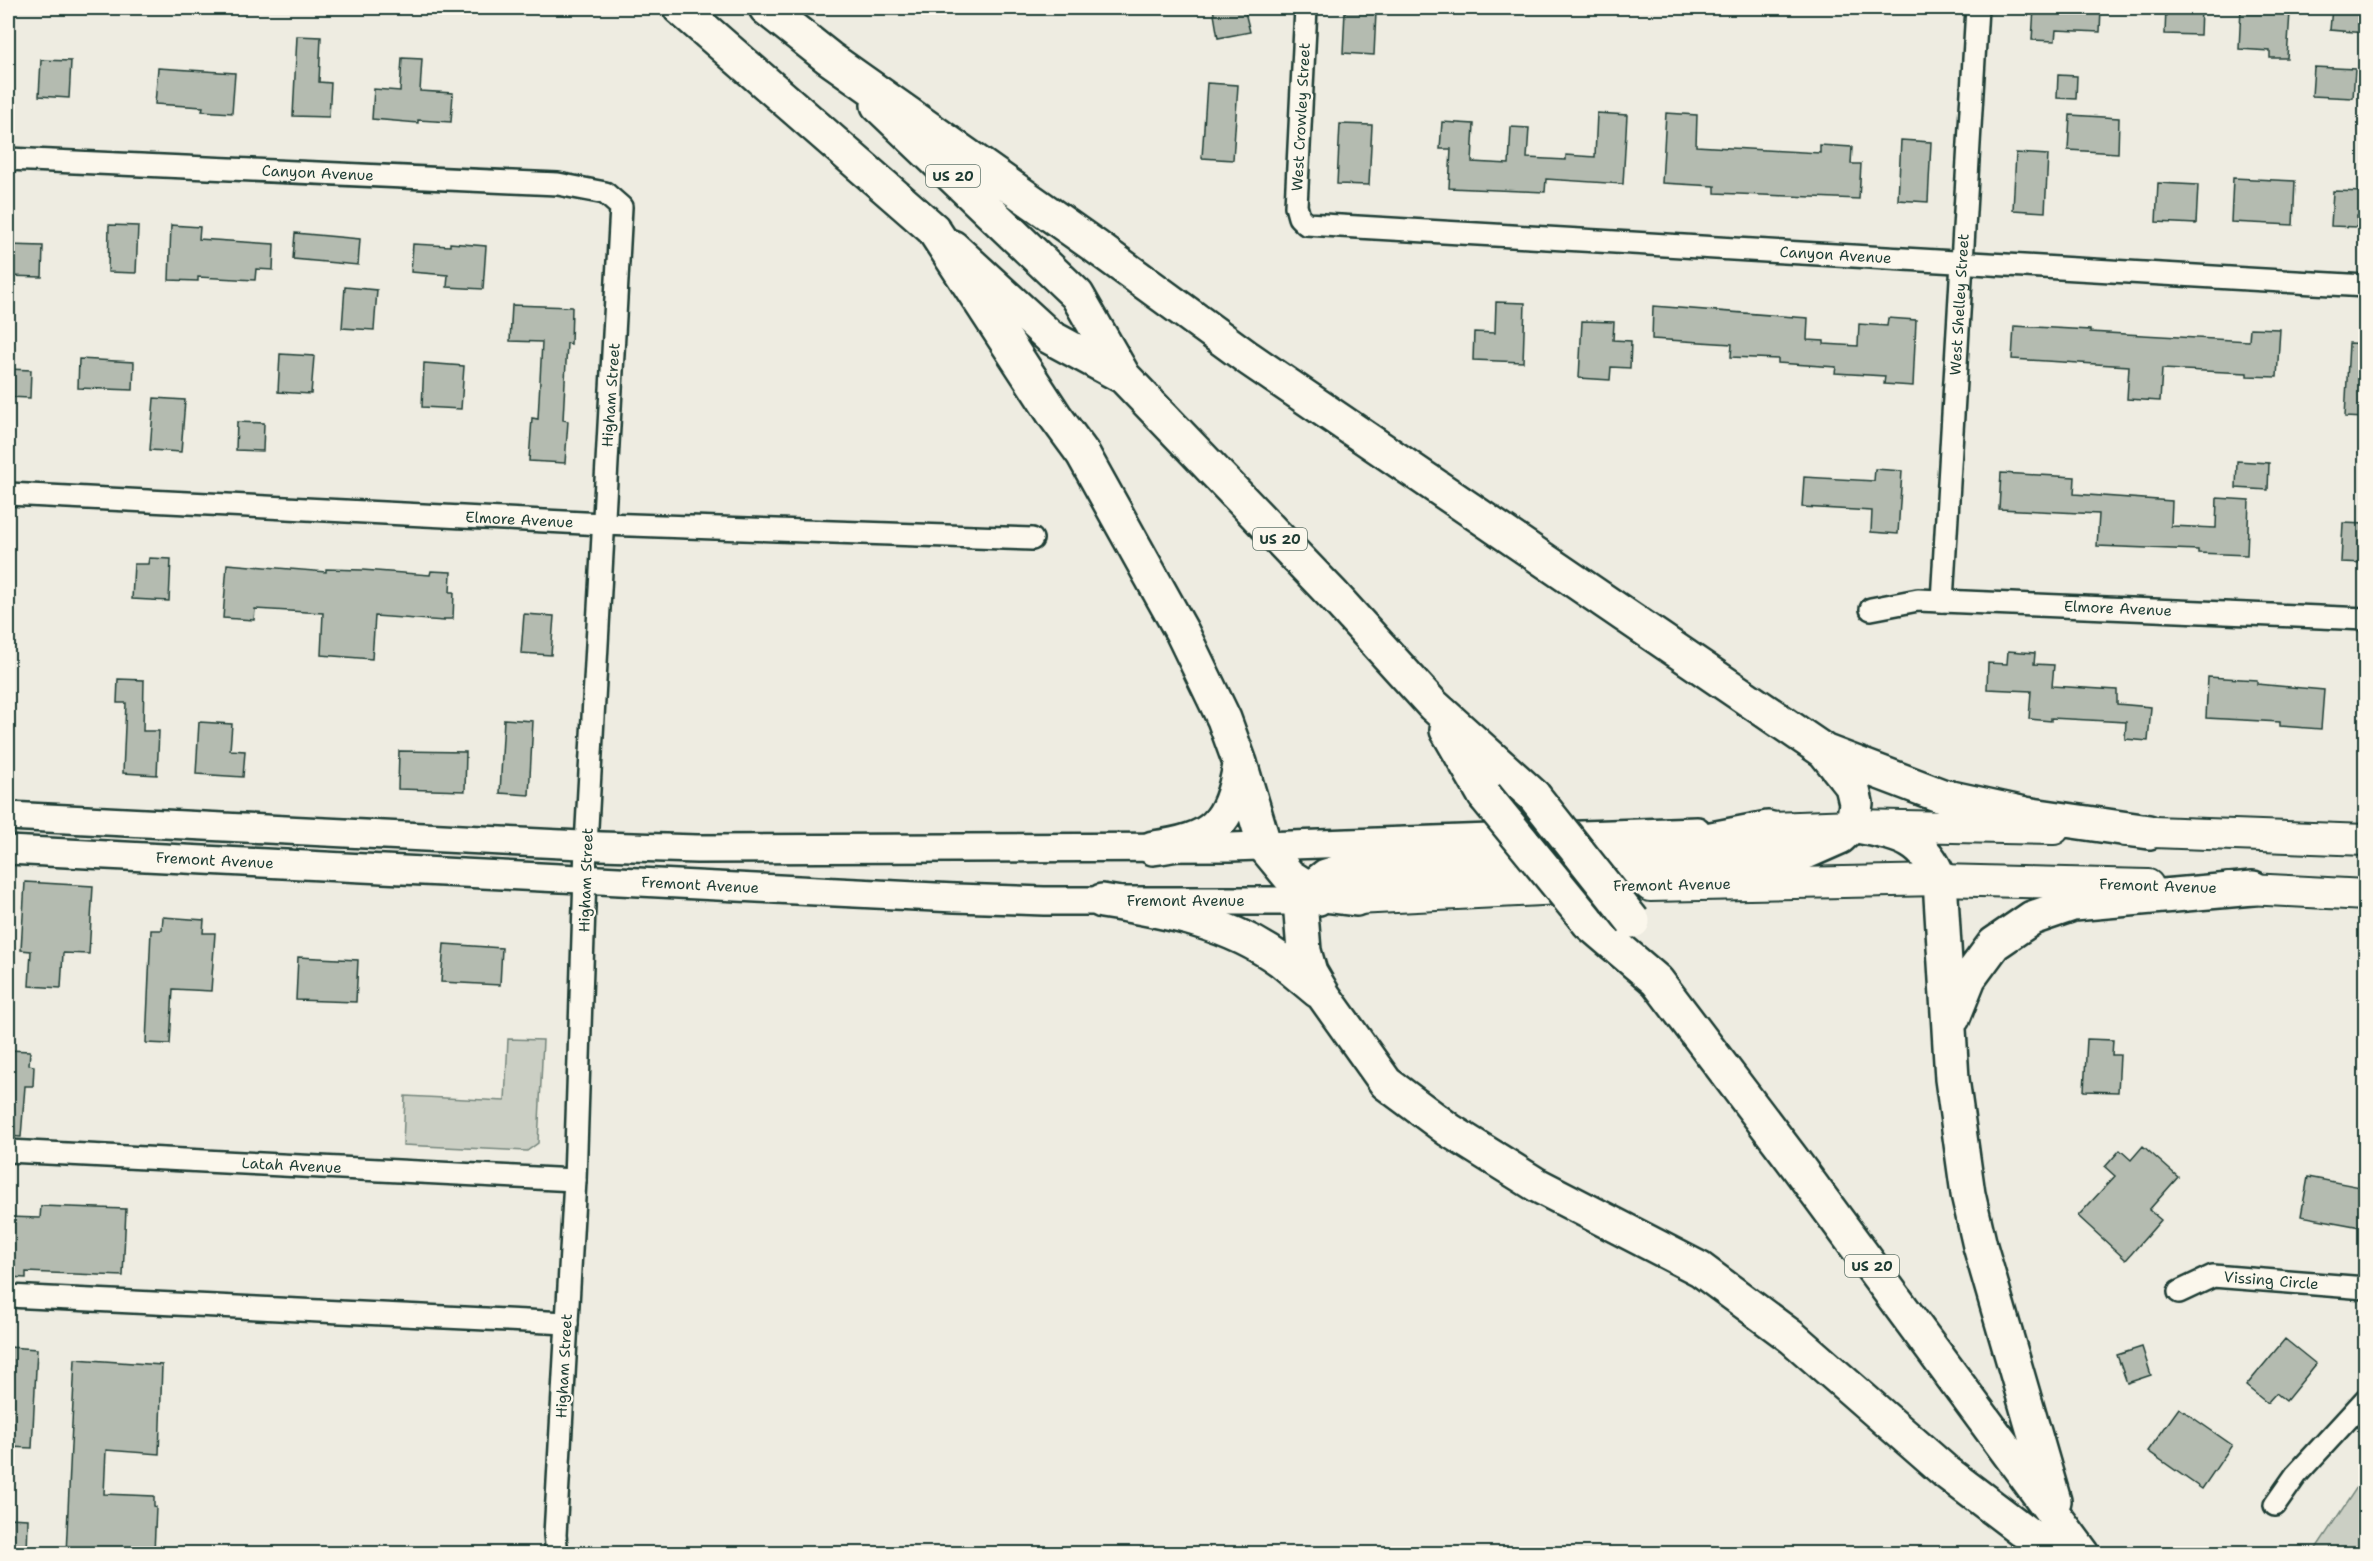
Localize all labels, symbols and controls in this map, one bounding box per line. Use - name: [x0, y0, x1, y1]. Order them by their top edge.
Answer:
- street label: West Crowley Street: [1287, 42, 1315, 192]
- street label: Canyon Avenue: [261, 161, 374, 186]
- road number: US 20: [926, 165, 980, 187]
- street label: West Shelley Street: [1945, 233, 1974, 376]
- street label: Canyon Avenue: [1779, 242, 1892, 268]
- street label: Higham Street: [597, 342, 625, 448]
- street label: Elmore Avenue: [465, 507, 574, 532]
- road number: US 20: [1253, 528, 1307, 550]
- street label: Elmore Avenue: [2063, 596, 2172, 621]
- street label: Higham Street: [574, 827, 598, 933]
- street label: Fremont Avenue: [155, 848, 274, 873]
- street label: Fremont Avenue: [641, 872, 760, 898]
- street label: Fremont Avenue: [1613, 874, 1731, 896]
- street label: Fremont Avenue: [2099, 874, 2217, 898]
- street label: Fremont Avenue: [1127, 891, 1245, 911]
- street label: Latah Avenue: [241, 1153, 342, 1178]
- road number: US 20: [1845, 1255, 1899, 1277]
- street label: Vissing Circle: [2223, 1267, 2320, 1294]
- street label: Higham Street: [551, 1313, 577, 1419]

